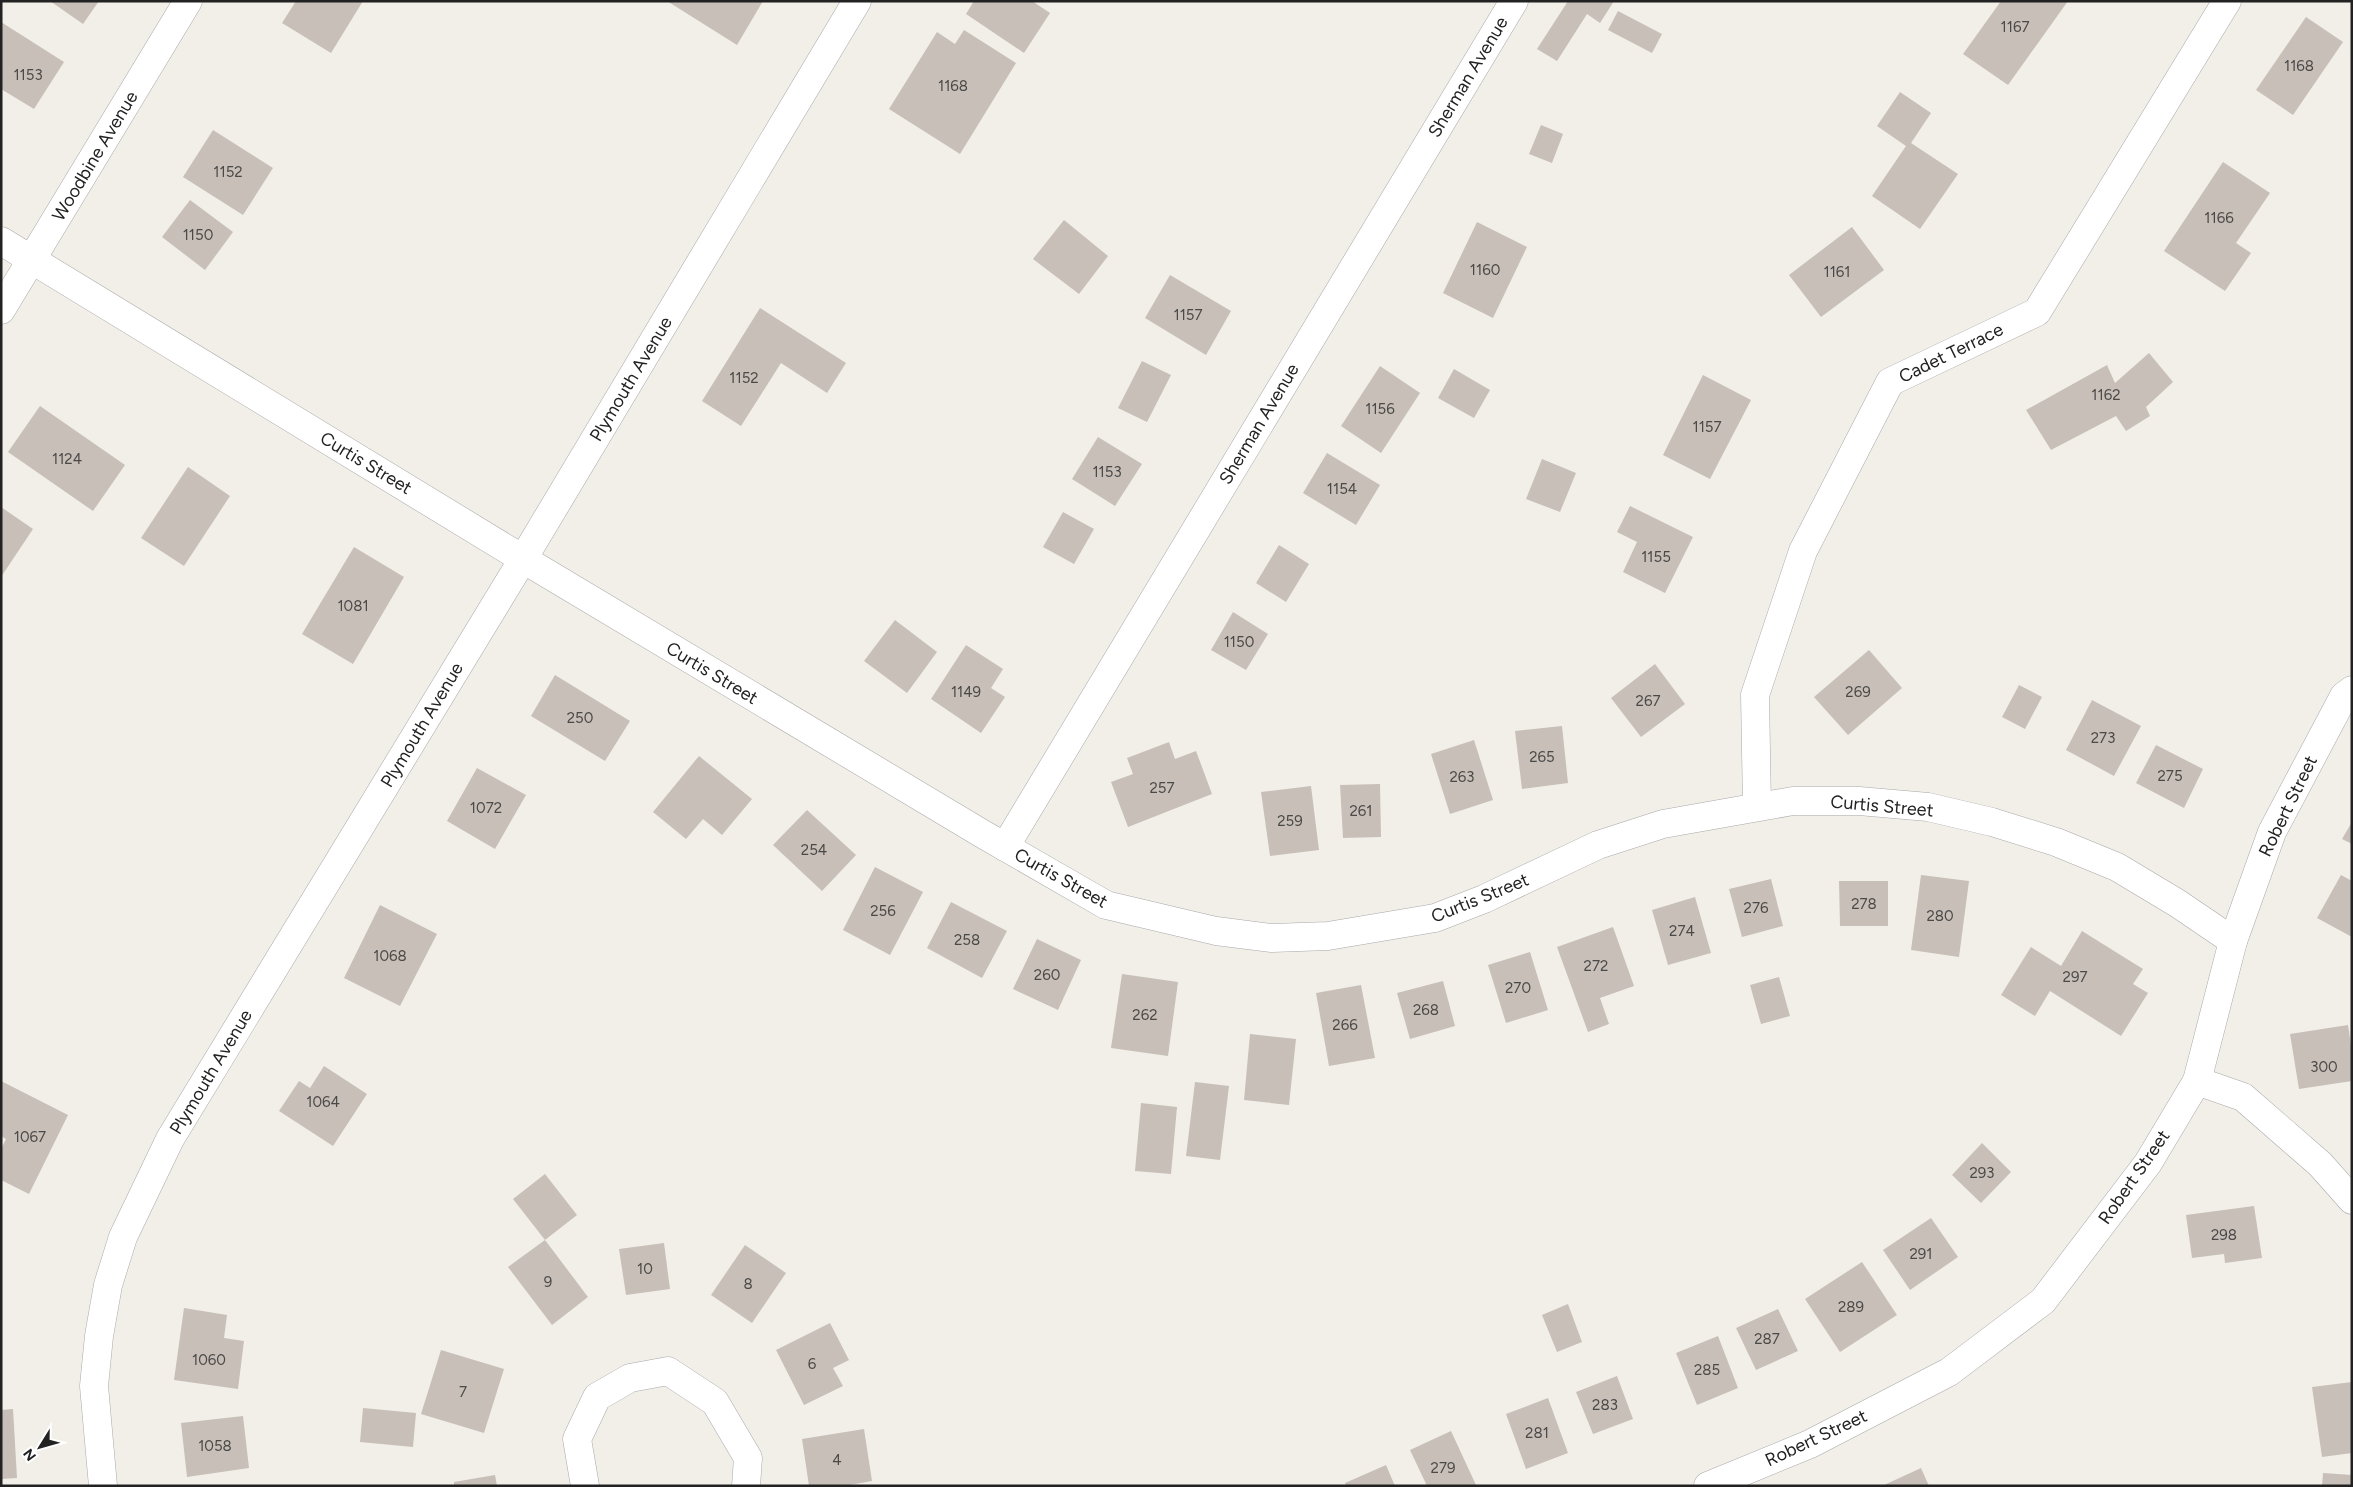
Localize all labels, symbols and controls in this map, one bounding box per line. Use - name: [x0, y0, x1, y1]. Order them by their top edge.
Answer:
- street label: Sherman Avenue: [1423, 13, 1513, 141]
- house number: 1167: [2001, 18, 2029, 36]
- house number: 1168: [2284, 57, 2314, 75]
- house number: 1153: [13, 66, 43, 84]
- house number: 1168: [938, 77, 968, 95]
- street label: Woodbine Avenue: [47, 87, 143, 225]
- house number: 1152: [213, 163, 243, 181]
- house number: 1166: [2204, 209, 2234, 227]
- house number: 1150: [183, 226, 213, 244]
- house number: 1160: [1470, 261, 1500, 279]
- house number: 1161: [1823, 263, 1851, 281]
- house number: 1157: [1173, 306, 1203, 324]
- street label: Plymouth Avenue: [585, 312, 677, 445]
- street label: Cadet Terrace: [1895, 318, 2007, 388]
- street label: Sherman Avenue: [1214, 360, 1304, 488]
- house number: 1152: [729, 369, 759, 387]
- house number: 1162: [2091, 386, 2121, 404]
- house number: 1156: [1365, 400, 1395, 418]
- house number: 1157: [1692, 418, 1722, 436]
- street label: Curtis Street: [316, 427, 416, 499]
- house number: 1124: [52, 450, 82, 468]
- house number: 1153: [1092, 463, 1122, 481]
- house number: 1154: [1327, 480, 1357, 498]
- house number: 1155: [1641, 548, 1671, 566]
- house number: 1081: [337, 597, 369, 615]
- house number: 1150: [1224, 633, 1254, 651]
- street label: Curtis Street: [662, 637, 762, 709]
- street label: Plymouth Avenue: [376, 658, 468, 791]
- house number: 1149: [951, 683, 981, 701]
- house number: 269: [1845, 683, 1871, 701]
- house number: 267: [1636, 692, 1660, 710]
- house number: 250: [567, 709, 593, 727]
- house number: 273: [2091, 729, 2115, 747]
- house number: 265: [1529, 748, 1555, 766]
- street label: Robert Street: [2254, 752, 2322, 860]
- house number: 275: [2157, 767, 2183, 785]
- house number: 263: [1449, 768, 1475, 786]
- house number: 257: [1149, 779, 1175, 797]
- street label: Curtis Street: [1830, 791, 1935, 821]
- house number: 1072: [470, 799, 502, 817]
- house number: 261: [1349, 802, 1373, 820]
- house number: 259: [1277, 812, 1303, 830]
- house number: 254: [801, 841, 827, 859]
- street label: Curtis Street: [1010, 843, 1112, 913]
- street label: Curtis Street: [1428, 868, 1532, 928]
- house number: 278: [1851, 895, 1877, 913]
- house number: 276: [1744, 899, 1769, 917]
- house number: 256: [870, 902, 896, 920]
- house number: 280: [1926, 907, 1954, 925]
- house number: 274: [1669, 922, 1695, 940]
- house number: 258: [954, 931, 980, 949]
- house number: 1068: [373, 947, 407, 965]
- house number: 272: [1584, 957, 1608, 975]
- house number: 260: [1034, 966, 1060, 984]
- house number: 297: [2063, 968, 2087, 986]
- house number: 270: [1505, 979, 1531, 997]
- house number: 268: [1413, 1001, 1439, 1019]
- street label: Plymouth Avenue: [165, 1005, 257, 1138]
- house number: 262: [1132, 1006, 1158, 1024]
- house number: 266: [1332, 1016, 1358, 1034]
- house number: 300: [2310, 1058, 2338, 1076]
- house number: 1064: [306, 1093, 340, 1111]
- street label: Robert Street: [2093, 1126, 2175, 1228]
- house number: 1067: [14, 1128, 46, 1146]
- house number: 293: [1969, 1164, 1995, 1182]
- house number: 298: [2211, 1226, 2237, 1244]
- house number: 291: [1909, 1245, 1933, 1263]
- house number: 10: [637, 1260, 653, 1278]
- house number: 9: [544, 1273, 552, 1291]
- house number: 8: [743, 1275, 753, 1293]
- house number: 289: [1838, 1298, 1864, 1316]
- house number: 287: [1754, 1330, 1780, 1348]
- house number: 1060: [192, 1351, 226, 1369]
- house number: 6: [808, 1355, 817, 1373]
- house number: 285: [1694, 1361, 1720, 1379]
- house number: 7: [459, 1383, 467, 1401]
- house number: 283: [1592, 1396, 1618, 1414]
- street label: Robert Street: [1762, 1405, 1871, 1471]
- north arrow: [15, 1422, 65, 1472]
- house number: 281: [1525, 1424, 1549, 1442]
- house number: 1058: [198, 1437, 232, 1455]
- text: N: [20, 1445, 40, 1464]
- house number: 4: [832, 1451, 842, 1469]
- house number: 279: [1431, 1459, 1455, 1477]

